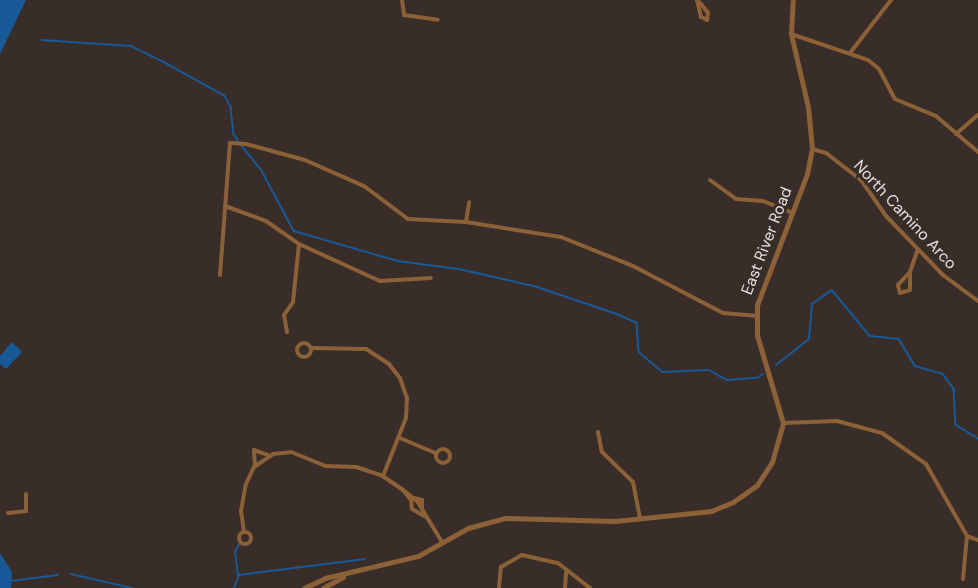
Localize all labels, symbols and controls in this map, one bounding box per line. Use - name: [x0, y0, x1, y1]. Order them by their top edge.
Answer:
- street label: North Camino Arco: [849, 156, 961, 274]
- street label: East River Road: [738, 184, 796, 298]

